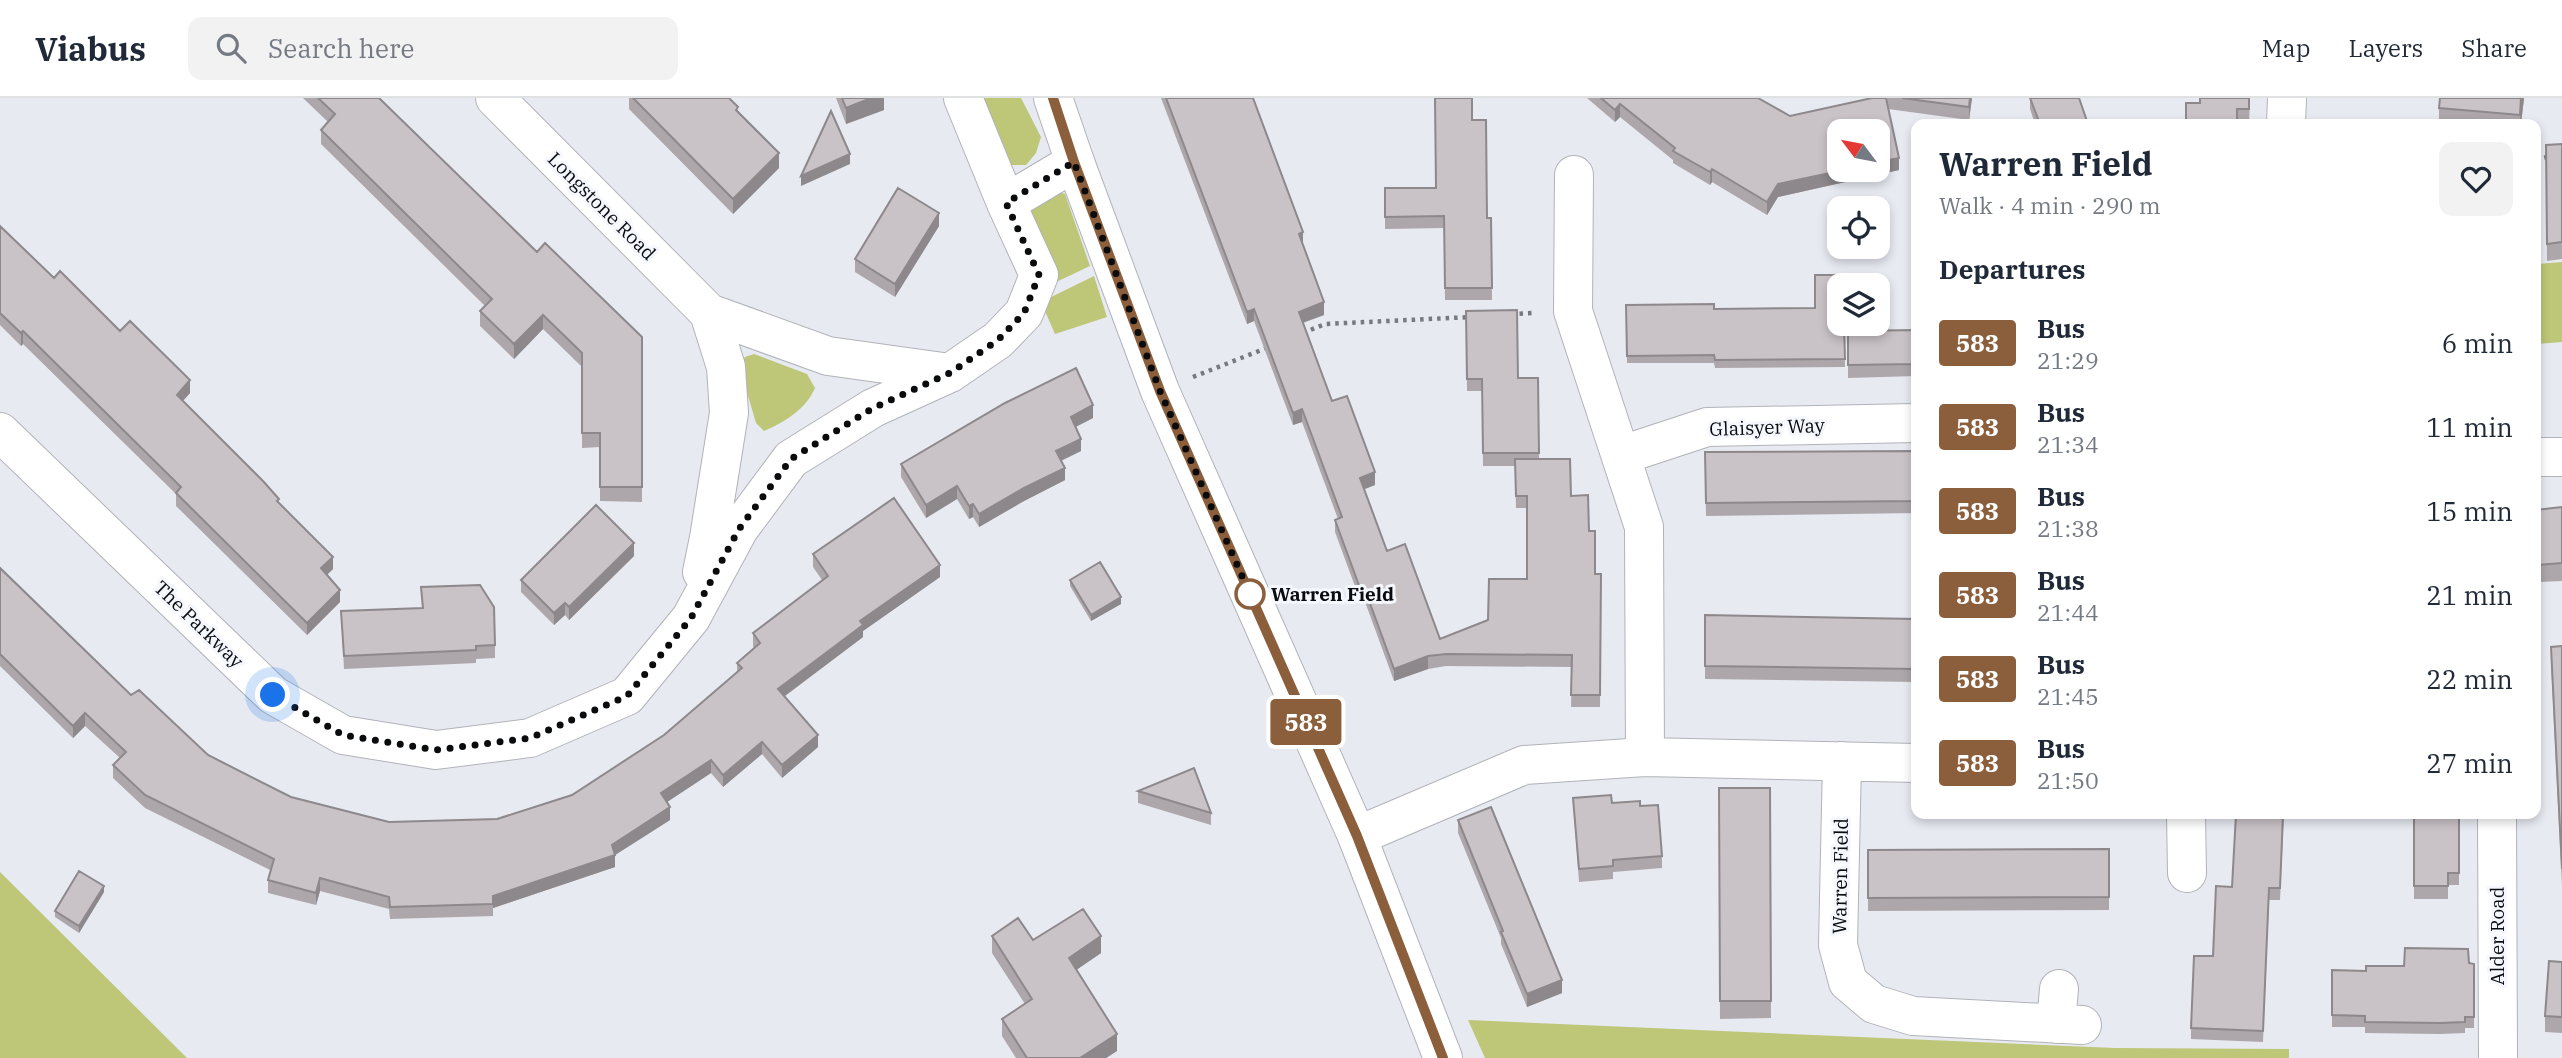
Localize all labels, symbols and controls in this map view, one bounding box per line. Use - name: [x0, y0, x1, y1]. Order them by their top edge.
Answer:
- search box: [188, 17, 678, 80]
- text: Viabus: [35, 27, 146, 70]
- icon: search: [212, 29, 250, 67]
- text: Search here: [268, 31, 414, 65]
- text: Map: [2262, 32, 2310, 64]
- text: Layers: [2348, 32, 2423, 64]
- text: Share: [2461, 32, 2527, 64]
- north arrow: [1827, 119, 1890, 182]
- map controls: [1827, 119, 1890, 336]
- text: Warren Field: [1939, 142, 2153, 185]
- button: heart: [2439, 142, 2513, 216]
- street label: Longstone Road: [543, 147, 661, 265]
- text: Walk · 4 min · 290 m: [1939, 190, 2161, 220]
- button: locate: [1827, 196, 1890, 259]
- text: Departures: [1939, 252, 2085, 286]
- button: layers: [1827, 273, 1890, 336]
- text: Bus: [2037, 311, 2085, 345]
- text: 6 min: [2442, 326, 2513, 360]
- text: 583: [1956, 327, 1999, 359]
- text: 21:29: [2037, 345, 2099, 375]
- text: Bus: [2037, 395, 2085, 429]
- text: 11 min: [2426, 410, 2513, 444]
- text: 583: [1956, 411, 1999, 443]
- street label: Glaisyer Way: [1709, 413, 1826, 441]
- text: 21:34: [2037, 429, 2099, 459]
- text: Bus: [2037, 479, 2085, 513]
- text: 15 min: [2426, 494, 2513, 528]
- text: 583: [1956, 495, 1999, 527]
- text: 21:38: [2037, 513, 2099, 543]
- text: Bus: [2037, 563, 2085, 597]
- street label: The Parkway: [149, 575, 249, 673]
- text: 21 min: [2426, 578, 2513, 612]
- marker: Warren Field: [1235, 579, 1265, 609]
- text: 583: [1956, 579, 1999, 611]
- place label: Warren Field: [1271, 582, 1394, 606]
- text: 21:44: [2037, 597, 2099, 627]
- text: Bus: [2037, 647, 2085, 681]
- text: 22 min: [2426, 662, 2513, 696]
- text: 583: [1956, 663, 1999, 695]
- your location: [255, 677, 290, 712]
- text: 21:45: [2037, 681, 2099, 711]
- line badge: 583: [1266, 699, 1346, 745]
- text: 583: [1284, 706, 1328, 738]
- text: Bus: [2037, 731, 2085, 765]
- text: 27 min: [2426, 746, 2513, 780]
- text: 583: [1956, 747, 1999, 779]
- text: 21:50: [2037, 765, 2099, 795]
- street label: Warren Field: [1827, 818, 1853, 934]
- street label: Alder Road: [2485, 887, 2509, 985]

